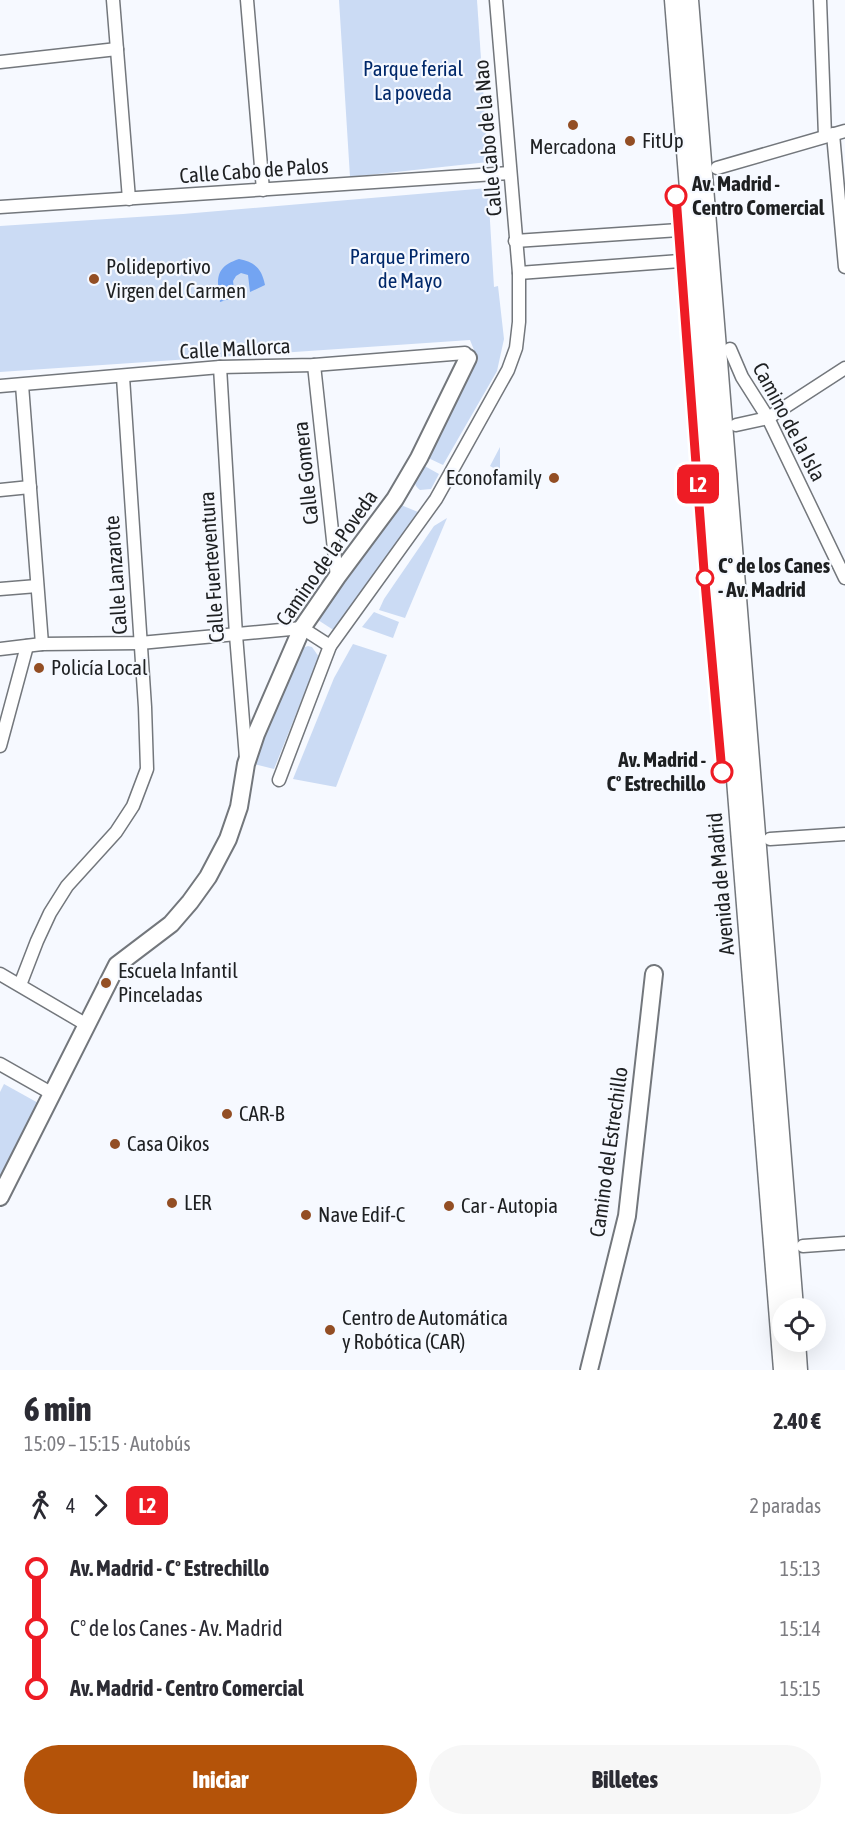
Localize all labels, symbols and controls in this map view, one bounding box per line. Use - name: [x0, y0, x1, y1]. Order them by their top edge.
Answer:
- park label: Parque ferial La poveda: [363, 56, 463, 104]
- street label: Calle Cabo de la Nao: [468, 59, 506, 217]
- marker: Mercadona: [566, 118, 580, 132]
- place label: FitUp: [642, 128, 684, 152]
- place label: Mercadona: [529, 134, 617, 158]
- marker: FitUp: [623, 134, 637, 148]
- street label: Calle Cabo de Palos: [179, 153, 329, 187]
- place label: Av. Madrid - Centro Comercial: [691, 171, 825, 219]
- marker: Av. Madrid - Centro Comercial: [665, 185, 687, 207]
- park label: Parque Primero de Mayo: [350, 244, 470, 292]
- place label: Polideportivo Virgen del Carmen: [106, 254, 246, 302]
- marker: Polideportivo Virgen del Carmen: [87, 272, 101, 286]
- street label: Calle Mallorca: [179, 333, 291, 363]
- street label: Camino de la Isla: [749, 358, 831, 485]
- street label: Calle Gomera: [288, 420, 322, 526]
- line badge: L2: [671, 464, 725, 504]
- place label: Econofamily: [446, 465, 542, 489]
- marker: Econofamily: [547, 471, 561, 485]
- text: L2: [689, 472, 707, 496]
- street label: Camino de la Poveda: [270, 485, 382, 630]
- street label: Calle Fuerteventura: [194, 491, 228, 643]
- street label: Calle Lanzarote: [99, 515, 131, 635]
- place label: Cº de los Canes - Av. Madrid: [718, 553, 831, 601]
- marker: Cº de los Canes - Av. Madrid: [696, 569, 714, 587]
- place label: Policía Local: [51, 655, 148, 679]
- marker: Policía Local: [32, 661, 46, 675]
- place label: Av. Madrid - Cº Estrechillo: [606, 747, 706, 795]
- marker: Av. Madrid - Cº Estrechillo: [711, 761, 733, 783]
- street label: Avenida de Madrid: [702, 812, 738, 956]
- place label: Escuela Infantil Pinceladas: [118, 958, 238, 1006]
- marker: Escuela Infantil Pinceladas: [99, 976, 113, 990]
- street label: Camino del Estrechillo: [584, 1065, 632, 1239]
- place label: CAR-B: [239, 1101, 284, 1125]
- marker: CAR-B: [220, 1107, 234, 1121]
- place label: Casa Oikos: [127, 1131, 209, 1155]
- marker: Casa Oikos: [108, 1137, 122, 1151]
- place label: LER: [184, 1190, 212, 1214]
- place label: Car - Autopia: [461, 1193, 558, 1217]
- marker: LER: [165, 1196, 179, 1210]
- marker: Car - Autopia: [442, 1199, 456, 1213]
- place label: Nave Edif-C: [318, 1202, 406, 1226]
- marker: Nave Edif-C: [299, 1208, 313, 1222]
- map controls: [772, 1298, 826, 1352]
- button: locate: [772, 1298, 826, 1352]
- place label: Centro de Automática y Robótica (CAR): [342, 1305, 508, 1353]
- marker: Centro de Automática y Robótica (CAR): [323, 1323, 337, 1337]
- text: 6 min: [24, 1390, 91, 1428]
- text: 2.40 €: [773, 1408, 821, 1434]
- text: 15:09 – 15:15 · Autobús: [24, 1432, 191, 1455]
- icon: walk: [24, 1489, 57, 1522]
- icon: forward: [84, 1489, 117, 1522]
- text: L2: [138, 1493, 156, 1517]
- text: 4: [66, 1494, 75, 1517]
- text: 2 paradas: [749, 1494, 821, 1517]
- text: Av. Madrid - Cº Estrechillo: [70, 1555, 269, 1581]
- text: 15:13: [780, 1557, 821, 1580]
- text: Cº de los Canes - Av. Madrid: [70, 1615, 283, 1641]
- text: 15:14: [780, 1617, 821, 1640]
- text: Av. Madrid - Centro Comercial: [70, 1675, 304, 1701]
- text: 15:15: [780, 1677, 821, 1700]
- button: Iniciar: [24, 1745, 417, 1814]
- button: Billetes: [429, 1745, 821, 1814]

